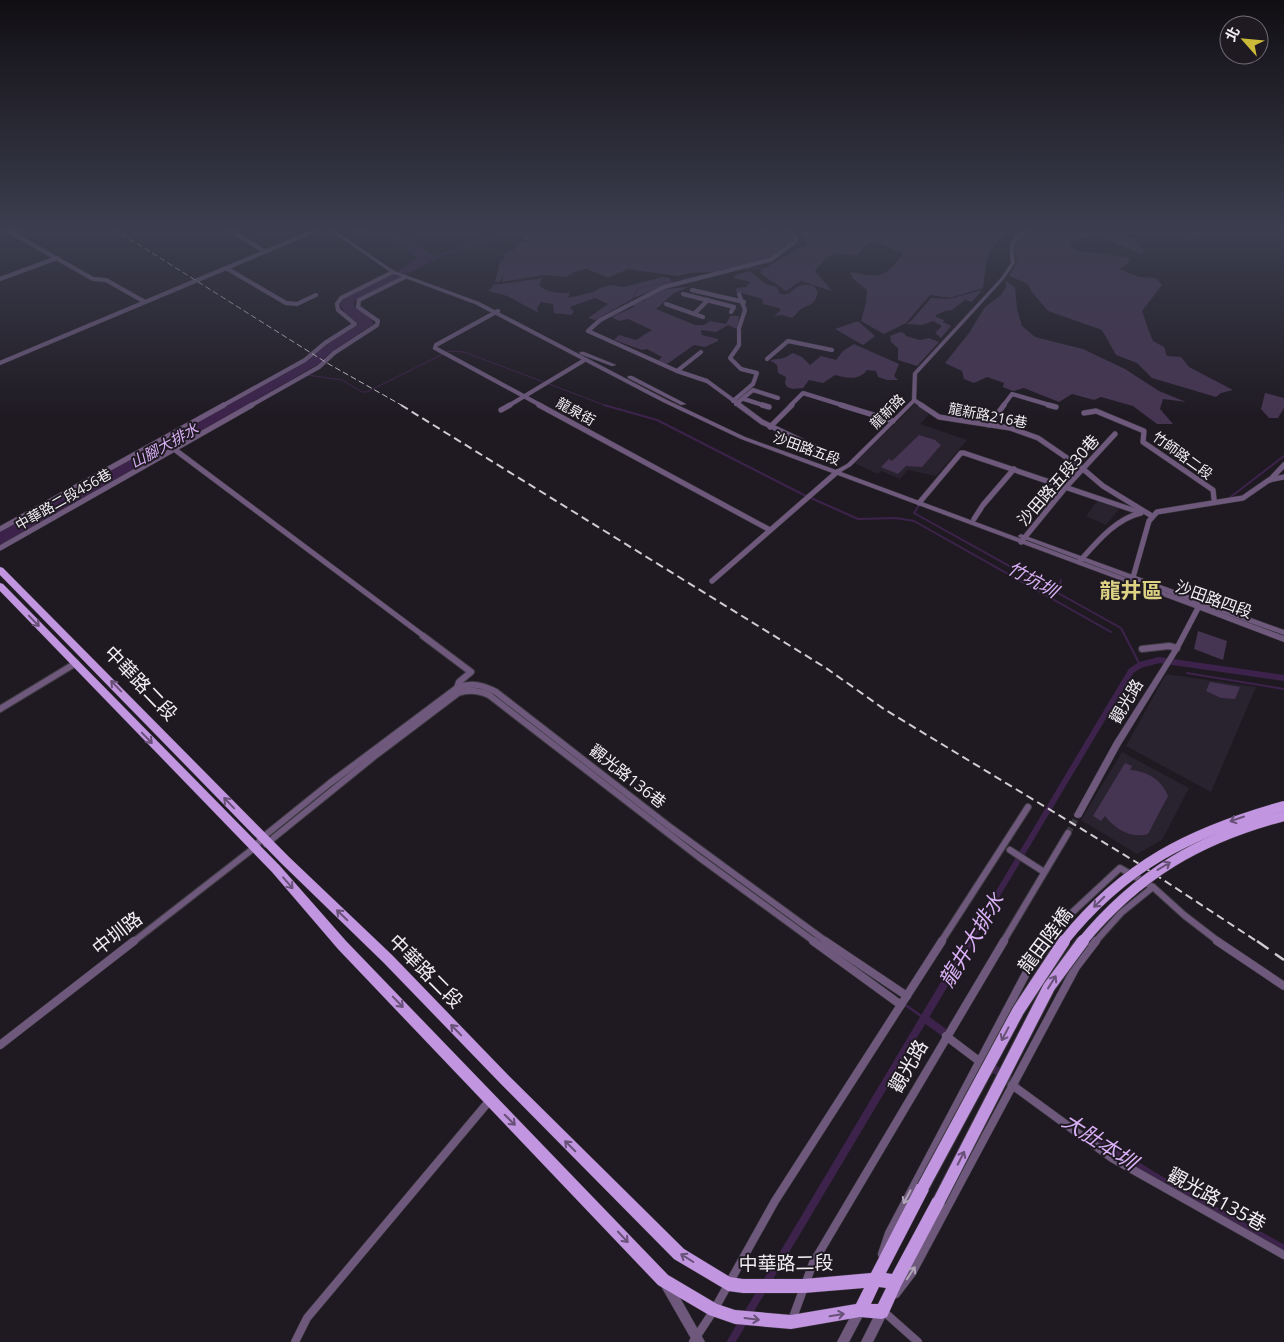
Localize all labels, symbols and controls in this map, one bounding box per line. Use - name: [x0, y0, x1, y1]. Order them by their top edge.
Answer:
- north arrow: [1219, 15, 1269, 65]
- text: 北: [1220, 23, 1244, 44]
- street label: 龍新路: [865, 389, 909, 433]
- street label: 龍泉街: [553, 393, 599, 429]
- street label: 龍新路216巷: [947, 398, 1029, 432]
- water label: 山腳大排水: [126, 418, 203, 472]
- street label: 沙田路五段: [771, 427, 843, 469]
- street label: 竹師路二段: [1149, 427, 1217, 483]
- street label: 沙田路五段30巷: [1012, 430, 1104, 530]
- street label: 中華路二段456巷: [11, 464, 115, 534]
- water label: 竹坑圳: [1004, 555, 1065, 604]
- street label: 沙田路四段: [1173, 575, 1255, 623]
- district label: 龍井區: [1100, 576, 1163, 604]
- one-way arrow: [28, 615, 40, 627]
- street label: 中華路二段: [99, 640, 183, 726]
- street label: 觀光路: [1104, 675, 1148, 727]
- one-way arrow: [110, 680, 122, 693]
- one-way arrow: [141, 731, 153, 744]
- street label: 觀光路136巷: [585, 739, 671, 813]
- one-way arrow: [223, 796, 235, 809]
- one-way arrow: [1230, 815, 1245, 824]
- one-way arrow: [1156, 861, 1170, 871]
- one-way arrow: [282, 876, 293, 889]
- water label: 龍井大排水: [932, 887, 1011, 992]
- one-way arrow: [1093, 896, 1105, 908]
- street label: 龍田陸橋: [1012, 902, 1078, 978]
- street label: 中圳路: [87, 905, 147, 961]
- one-way arrow: [335, 909, 348, 921]
- street label: 中華路二段: [383, 928, 469, 1014]
- one-way arrow: [1048, 976, 1058, 990]
- one-way arrow: [392, 996, 404, 1009]
- one-way arrow: [450, 1024, 462, 1036]
- one-way arrow: [1000, 1026, 1010, 1041]
- street label: 觀光路: [882, 1035, 934, 1097]
- water label: 大肚本圳: [1057, 1106, 1145, 1177]
- one-way arrow: [504, 1114, 516, 1126]
- one-way arrow: [565, 1140, 577, 1152]
- one-way arrow: [956, 1150, 966, 1165]
- street label: 觀光路135巷: [1163, 1161, 1271, 1237]
- one-way arrow: [902, 1189, 911, 1204]
- one-way arrow: [617, 1231, 629, 1243]
- street label: 中華路二段: [738, 1249, 834, 1277]
- one-way arrow: [681, 1253, 695, 1263]
- one-way arrow: [906, 1266, 916, 1280]
- one-way arrow: [828, 1309, 844, 1319]
- one-way arrow: [744, 1314, 760, 1324]

